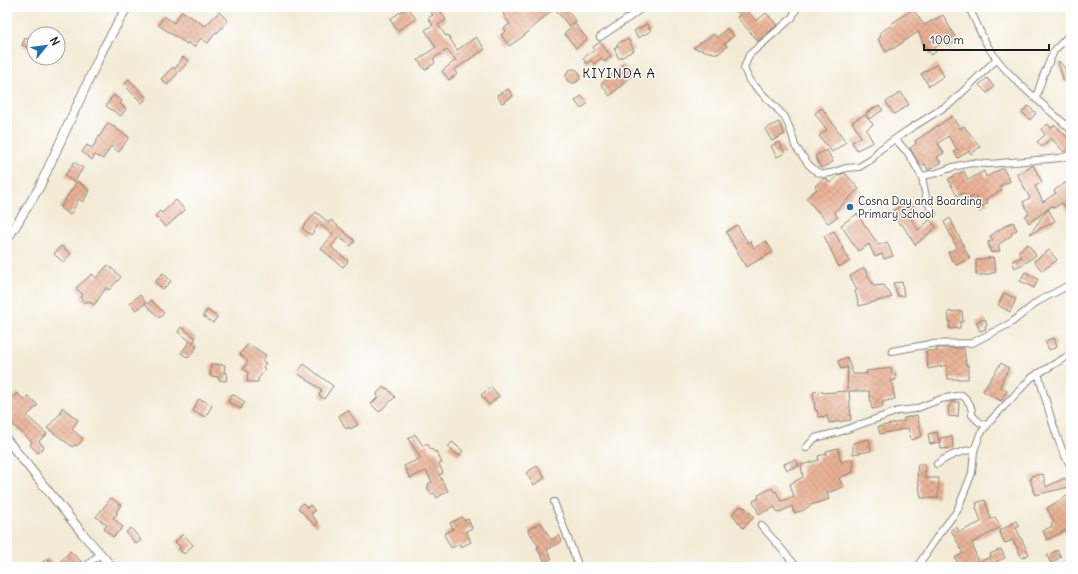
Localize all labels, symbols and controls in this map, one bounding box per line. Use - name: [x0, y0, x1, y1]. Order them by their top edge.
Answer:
- north arrow: [26, 26, 66, 66]
- scale bar: [924, 26, 1049, 52]
- text: 100 m: [930, 32, 964, 47]
- text: N: [47, 34, 63, 48]
- district label: KIYINDA A: [582, 65, 656, 82]
- place label: Cosna Day and Boarding Primary School: [858, 194, 982, 221]
- marker: Cosna Day and Boarding Primary School: [845, 202, 855, 212]

